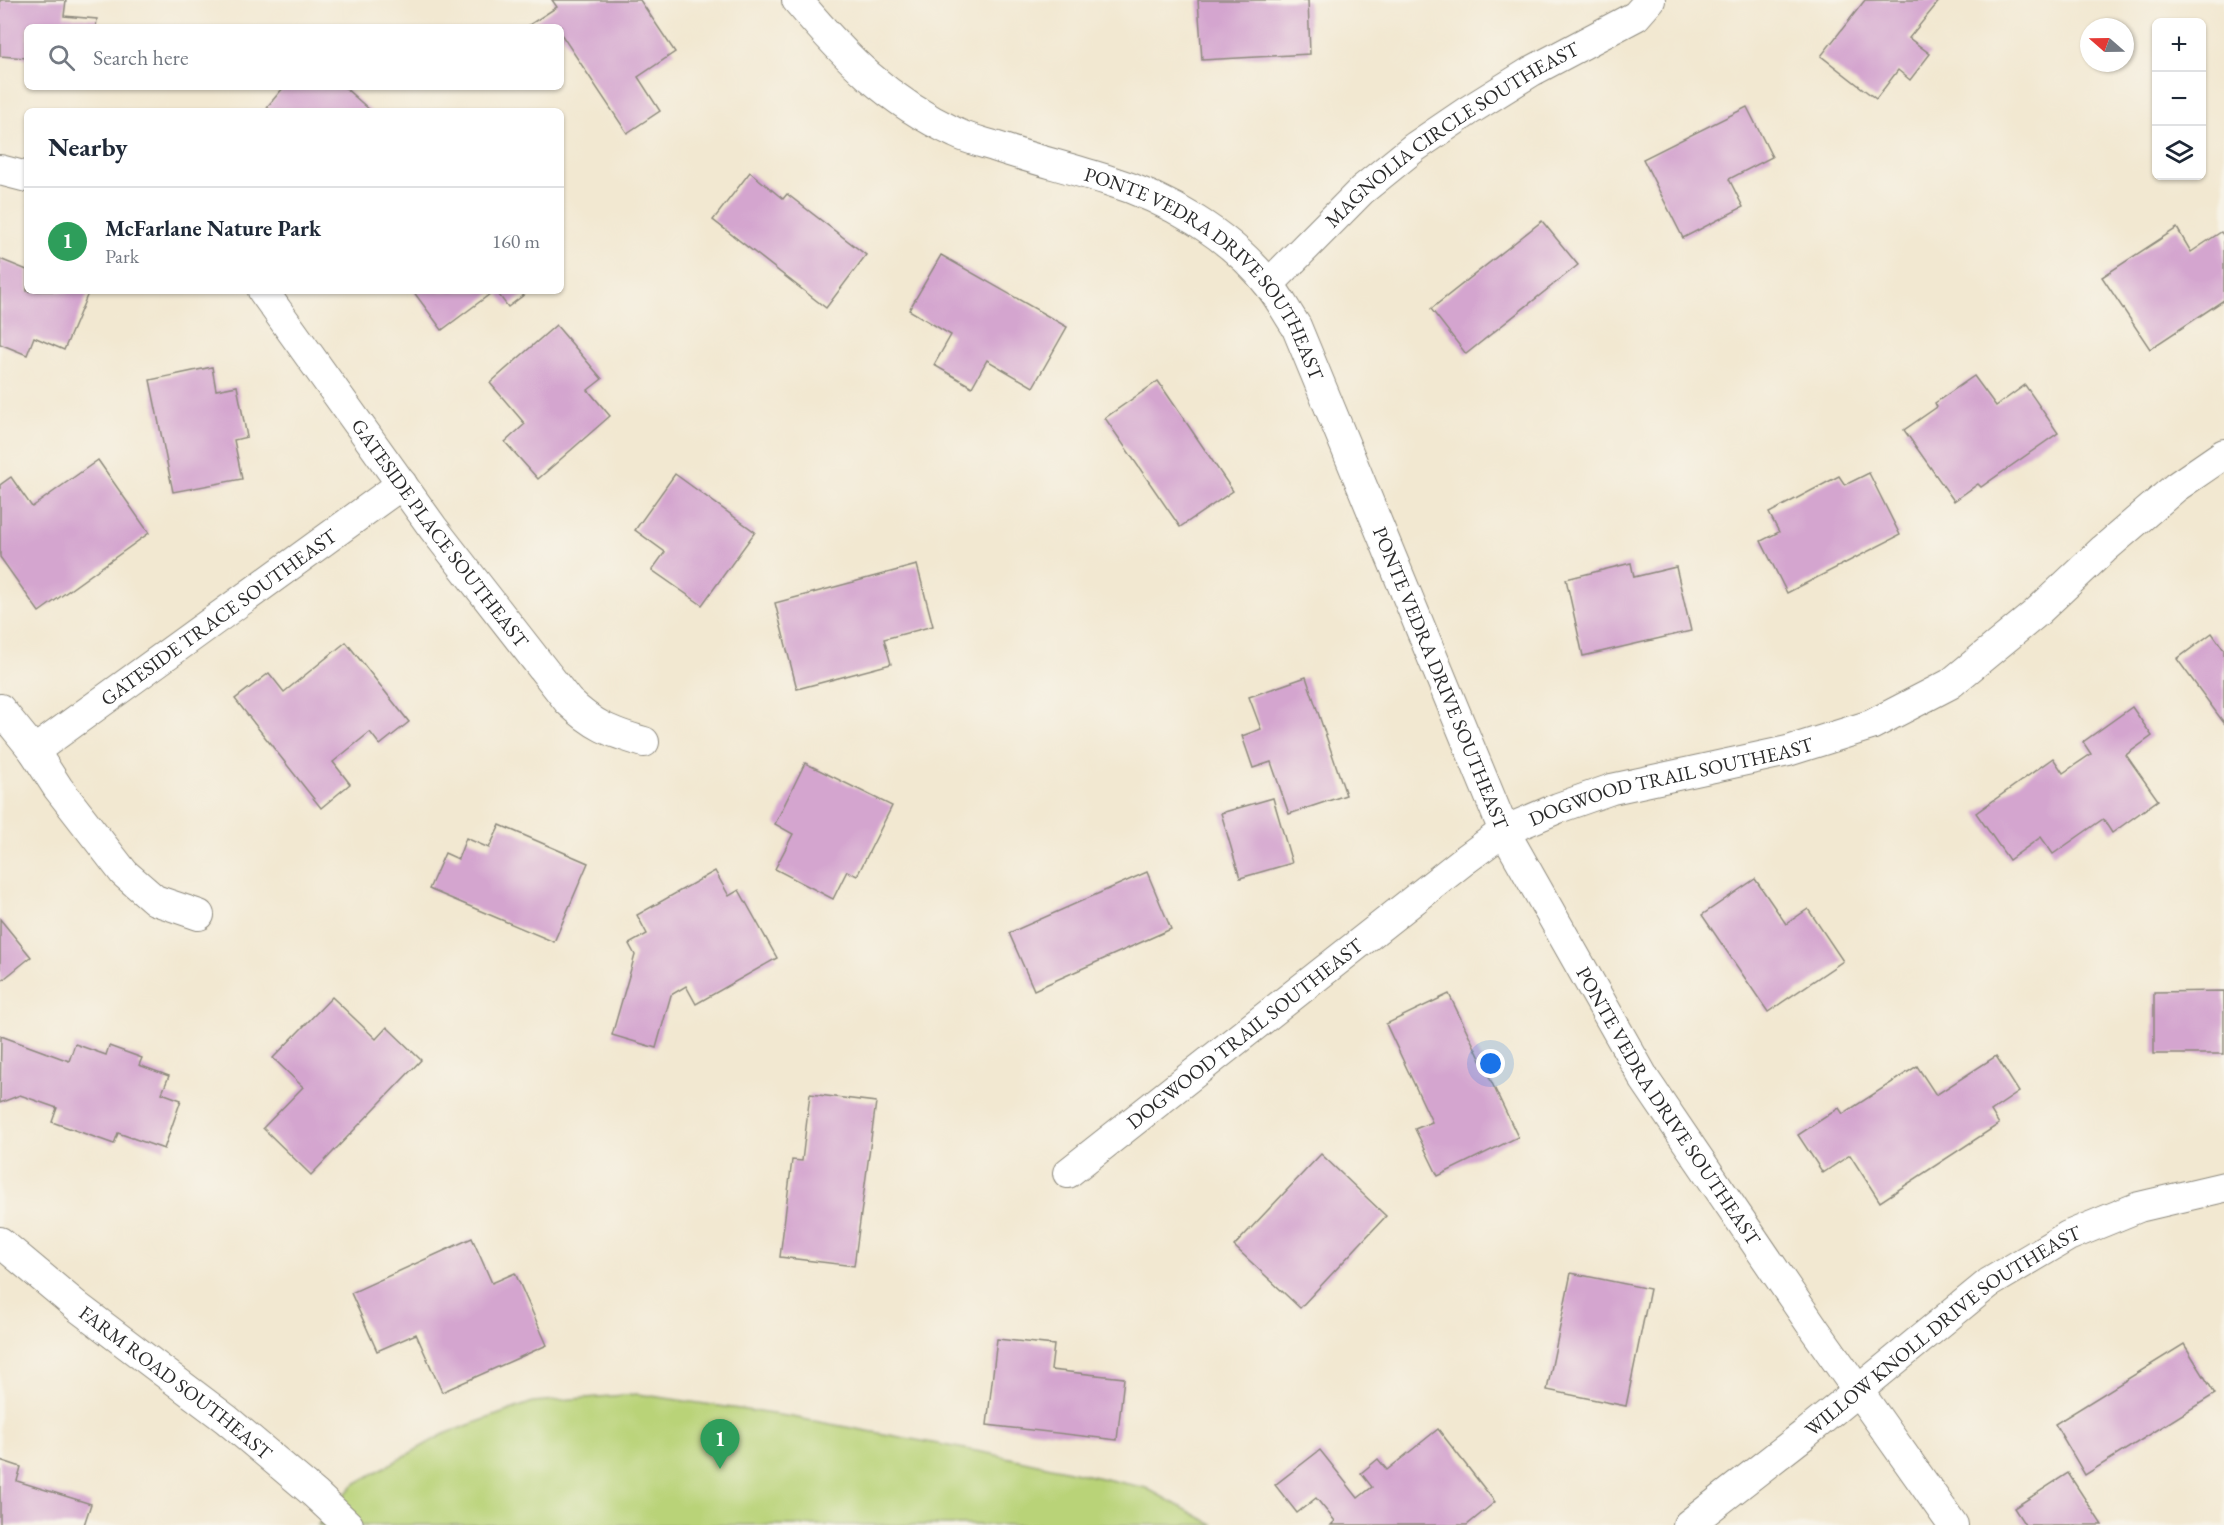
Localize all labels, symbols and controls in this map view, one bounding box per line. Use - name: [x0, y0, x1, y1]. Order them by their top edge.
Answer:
- north arrow: [2080, 18, 2134, 72]
- map controls: [2152, 18, 2206, 180]
- button: +: [2152, 18, 2206, 72]
- search box: [24, 24, 564, 90]
- street label: MAGNOLIA CIRCLE SOUTHEAST: [1319, 35, 1584, 233]
- icon: search: [45, 41, 78, 74]
- text: Search here: [93, 43, 188, 72]
- button: −: [2152, 72, 2206, 126]
- button: layers: [2152, 126, 2206, 180]
- text: Nearby: [48, 130, 128, 164]
- street label: PONTE VEDRA DRIVE SOUTHEAST: [1081, 161, 1330, 384]
- text: McFarlane Nature Park: [105, 214, 321, 243]
- text: 1: [62, 228, 73, 254]
- text: 160 m: [492, 228, 540, 254]
- text: Park: [105, 243, 139, 269]
- street label: GATESIDE PLACE SOUTHEAST: [346, 413, 535, 653]
- street label: GATESIDE TRACE SOUTHEAST: [95, 522, 342, 712]
- street label: PONTE VEDRA DRIVE SOUTHEAST: [1367, 523, 1515, 834]
- street label: DOGWOOD TRAIL SOUTHEAST: [1525, 731, 1817, 832]
- street label: DOGWOOD TRAIL SOUTHEAST: [1121, 932, 1368, 1135]
- street label: PONTE VEDRA DRIVE SOUTHEAST: [1570, 962, 1767, 1251]
- your location: [1476, 1049, 1505, 1078]
- street label: WILLOW KNOLL DRIVE SOUTHEAST: [1799, 1219, 2085, 1442]
- street label: FARM ROAD SOUTHEAST: [74, 1300, 278, 1466]
- pin: 1: [700, 1420, 740, 1469]

